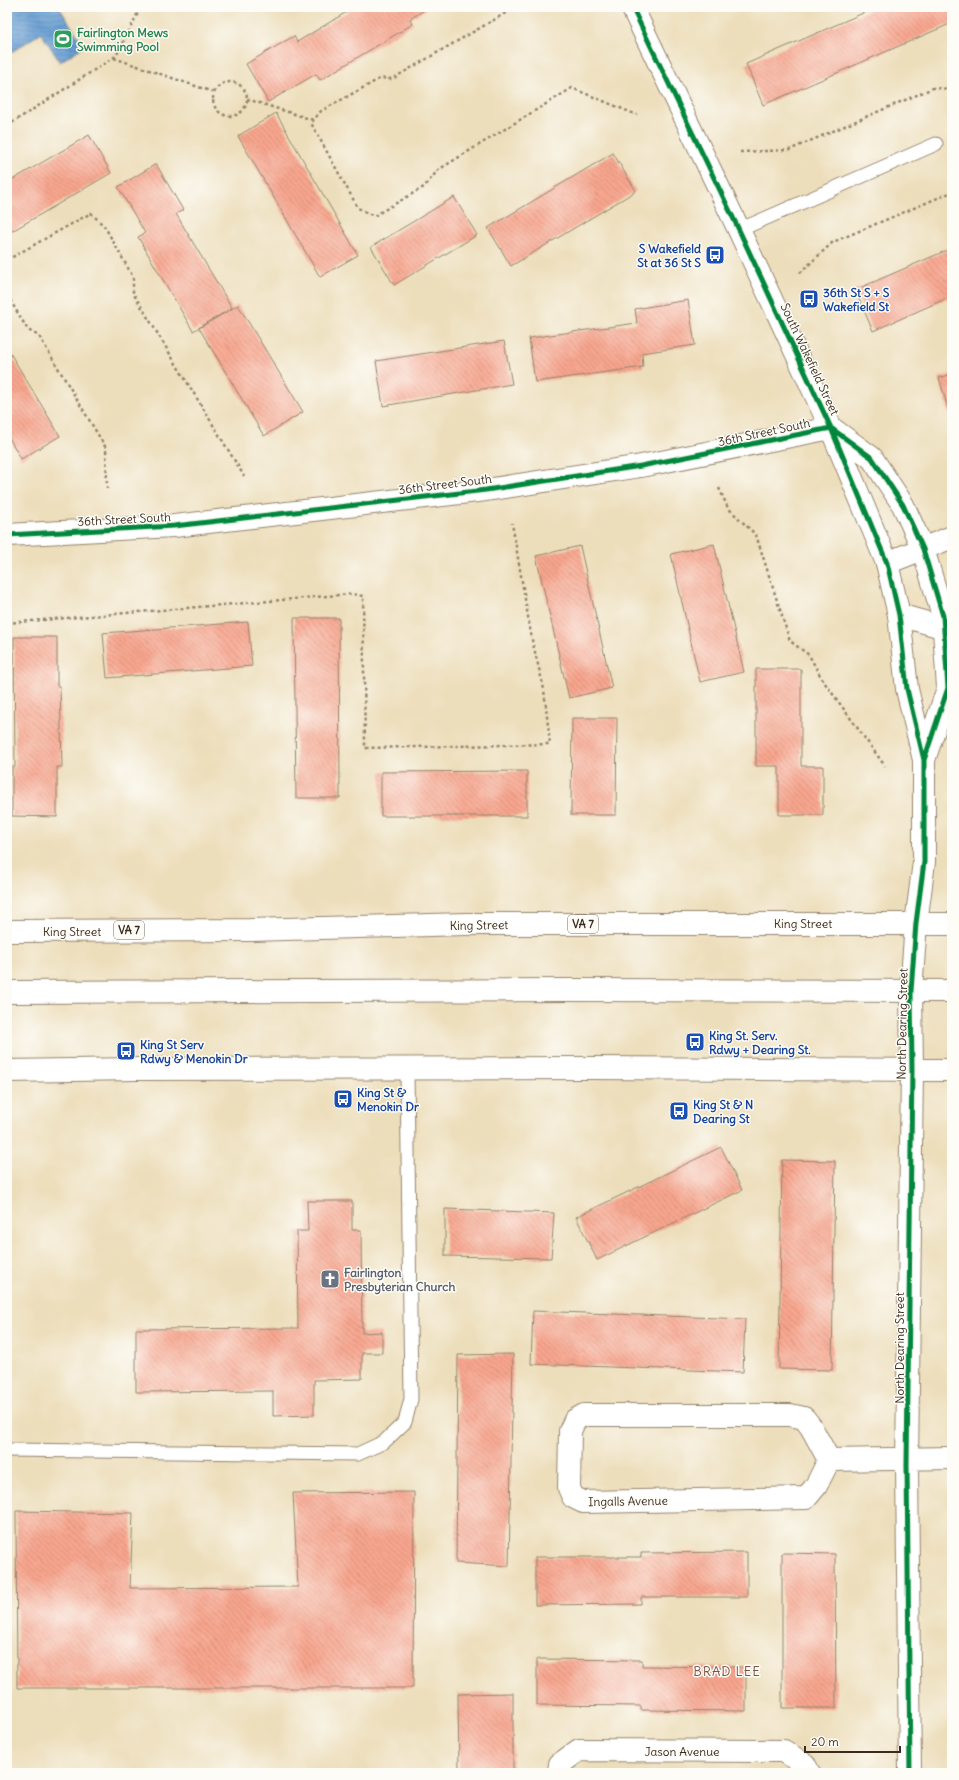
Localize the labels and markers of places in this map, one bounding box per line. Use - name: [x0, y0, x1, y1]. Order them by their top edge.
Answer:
- place label: Fairlington Mews Swimming Pool: [77, 25, 169, 55]
- sports icon: Fairlington Mews Swimming Pool: [52, 28, 74, 50]
- place label: S Wakefield St at 36 St S: [637, 241, 701, 270]
- bus stop icon: S Wakefield St at 36 St S: [704, 244, 726, 266]
- place label: 36th St S + S Wakefield St: [823, 285, 890, 314]
- bus stop icon: 36th St S + S Wakefield St: [798, 288, 820, 310]
- place label: King St. Serv. Rdwy + Dearing St.: [709, 1028, 811, 1058]
- bus stop icon: King St. Serv. Rdwy + Dearing St.: [684, 1031, 706, 1053]
- place label: King St Serv Rdwy & Menokin Dr: [140, 1037, 248, 1067]
- bus stop icon: King St Serv Rdwy & Menokin Dr: [115, 1040, 137, 1062]
- place label: King St & Menokin Dr: [357, 1085, 419, 1114]
- bus stop icon: King St & Menokin Dr: [332, 1088, 354, 1110]
- place label: King St & N Dearing St: [693, 1097, 753, 1127]
- bus stop icon: King St & N Dearing St: [668, 1100, 690, 1122]
- place label: Fairlington Presbyterian Church: [344, 1265, 455, 1295]
- church icon: Fairlington Presbyterian Church: [319, 1268, 341, 1290]

